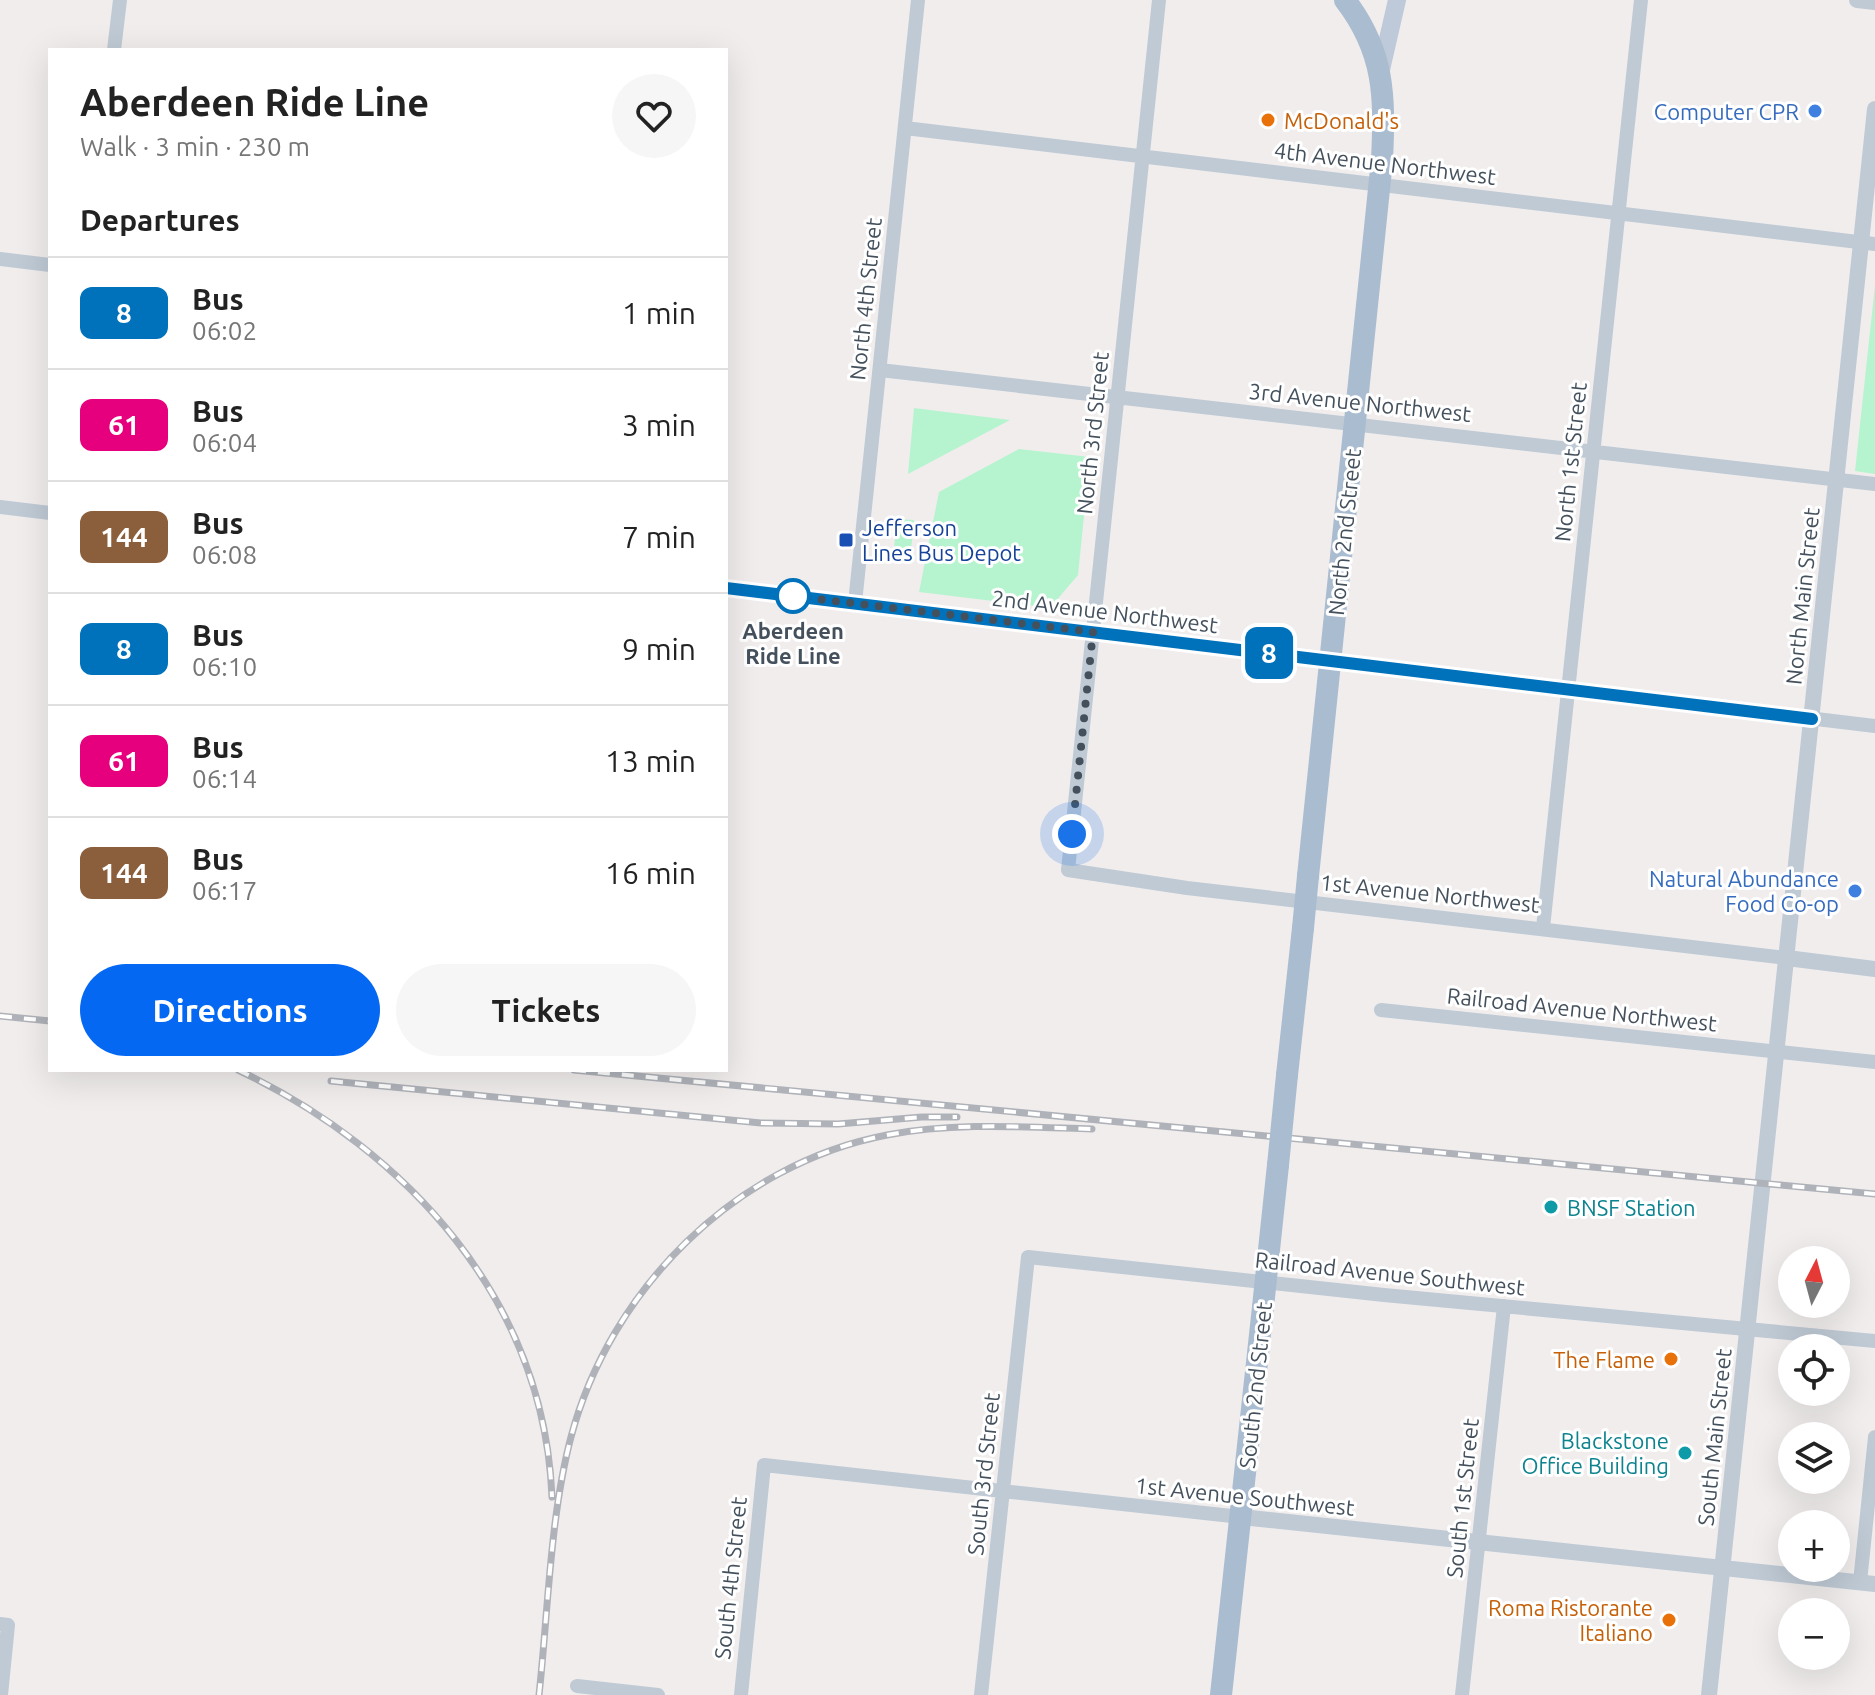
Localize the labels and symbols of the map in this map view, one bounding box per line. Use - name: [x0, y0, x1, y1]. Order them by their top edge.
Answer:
- place label: Computer CPR: [1654, 99, 1799, 124]
- marker: Computer CPR: [1806, 102, 1824, 120]
- place label: McDonald's: [1284, 108, 1399, 133]
- marker: McDonald's: [1259, 111, 1277, 129]
- street label: 4th Avenue Northwest: [1273, 137, 1498, 189]
- street label: North 4th Street: [844, 216, 886, 381]
- street label: North 3rd Street: [1071, 350, 1113, 515]
- street label: 3rd Avenue Northwest: [1248, 378, 1473, 426]
- street label: North 1st Street: [1549, 381, 1591, 543]
- street label: North 2nd Street: [1323, 447, 1365, 617]
- street label: North Main Street: [1780, 506, 1824, 686]
- place label: Jefferson Lines Bus Depot: [862, 515, 1021, 565]
- marker: Jefferson Lines Bus Depot: [837, 531, 855, 549]
- marker: Aberdeen Ride Line: [776, 579, 810, 613]
- street label: 2nd Avenue Northwest: [991, 585, 1220, 637]
- place label: Aberdeen Ride Line: [742, 618, 844, 668]
- line badge: 8: [1243, 627, 1295, 679]
- your location: [1052, 814, 1092, 854]
- place label: Natural Abundance Food Co-op: [1649, 866, 1839, 916]
- street label: 1st Avenue Northwest: [1319, 869, 1541, 917]
- marker: Natural Abundance Food Co-op: [1846, 882, 1864, 900]
- street label: Railroad Avenue Northwest: [1446, 982, 1718, 1036]
- place label: BNSF Station: [1567, 1195, 1696, 1220]
- marker: BNSF Station: [1542, 1198, 1560, 1216]
- street label: Railroad Avenue Southwest: [1254, 1246, 1526, 1300]
- north arrow: [1778, 1246, 1850, 1318]
- street label: South 2nd Street: [1234, 1300, 1276, 1470]
- place label: The Flame: [1553, 1347, 1655, 1372]
- street label: South Main Street: [1692, 1347, 1736, 1527]
- marker: The Flame: [1662, 1350, 1680, 1368]
- street label: South 3rd Street: [962, 1391, 1004, 1556]
- street label: South 1st Street: [1441, 1417, 1483, 1579]
- place label: Blackstone Office Building: [1521, 1428, 1669, 1478]
- marker: Blackstone Office Building: [1676, 1444, 1694, 1462]
- street label: 1st Avenue Southwest: [1134, 1472, 1356, 1520]
- street label: South 4th Street: [709, 1495, 751, 1661]
- place label: Roma Ristorante Italiano: [1488, 1595, 1653, 1645]
- marker: Roma Ristorante Italiano: [1660, 1611, 1678, 1629]

